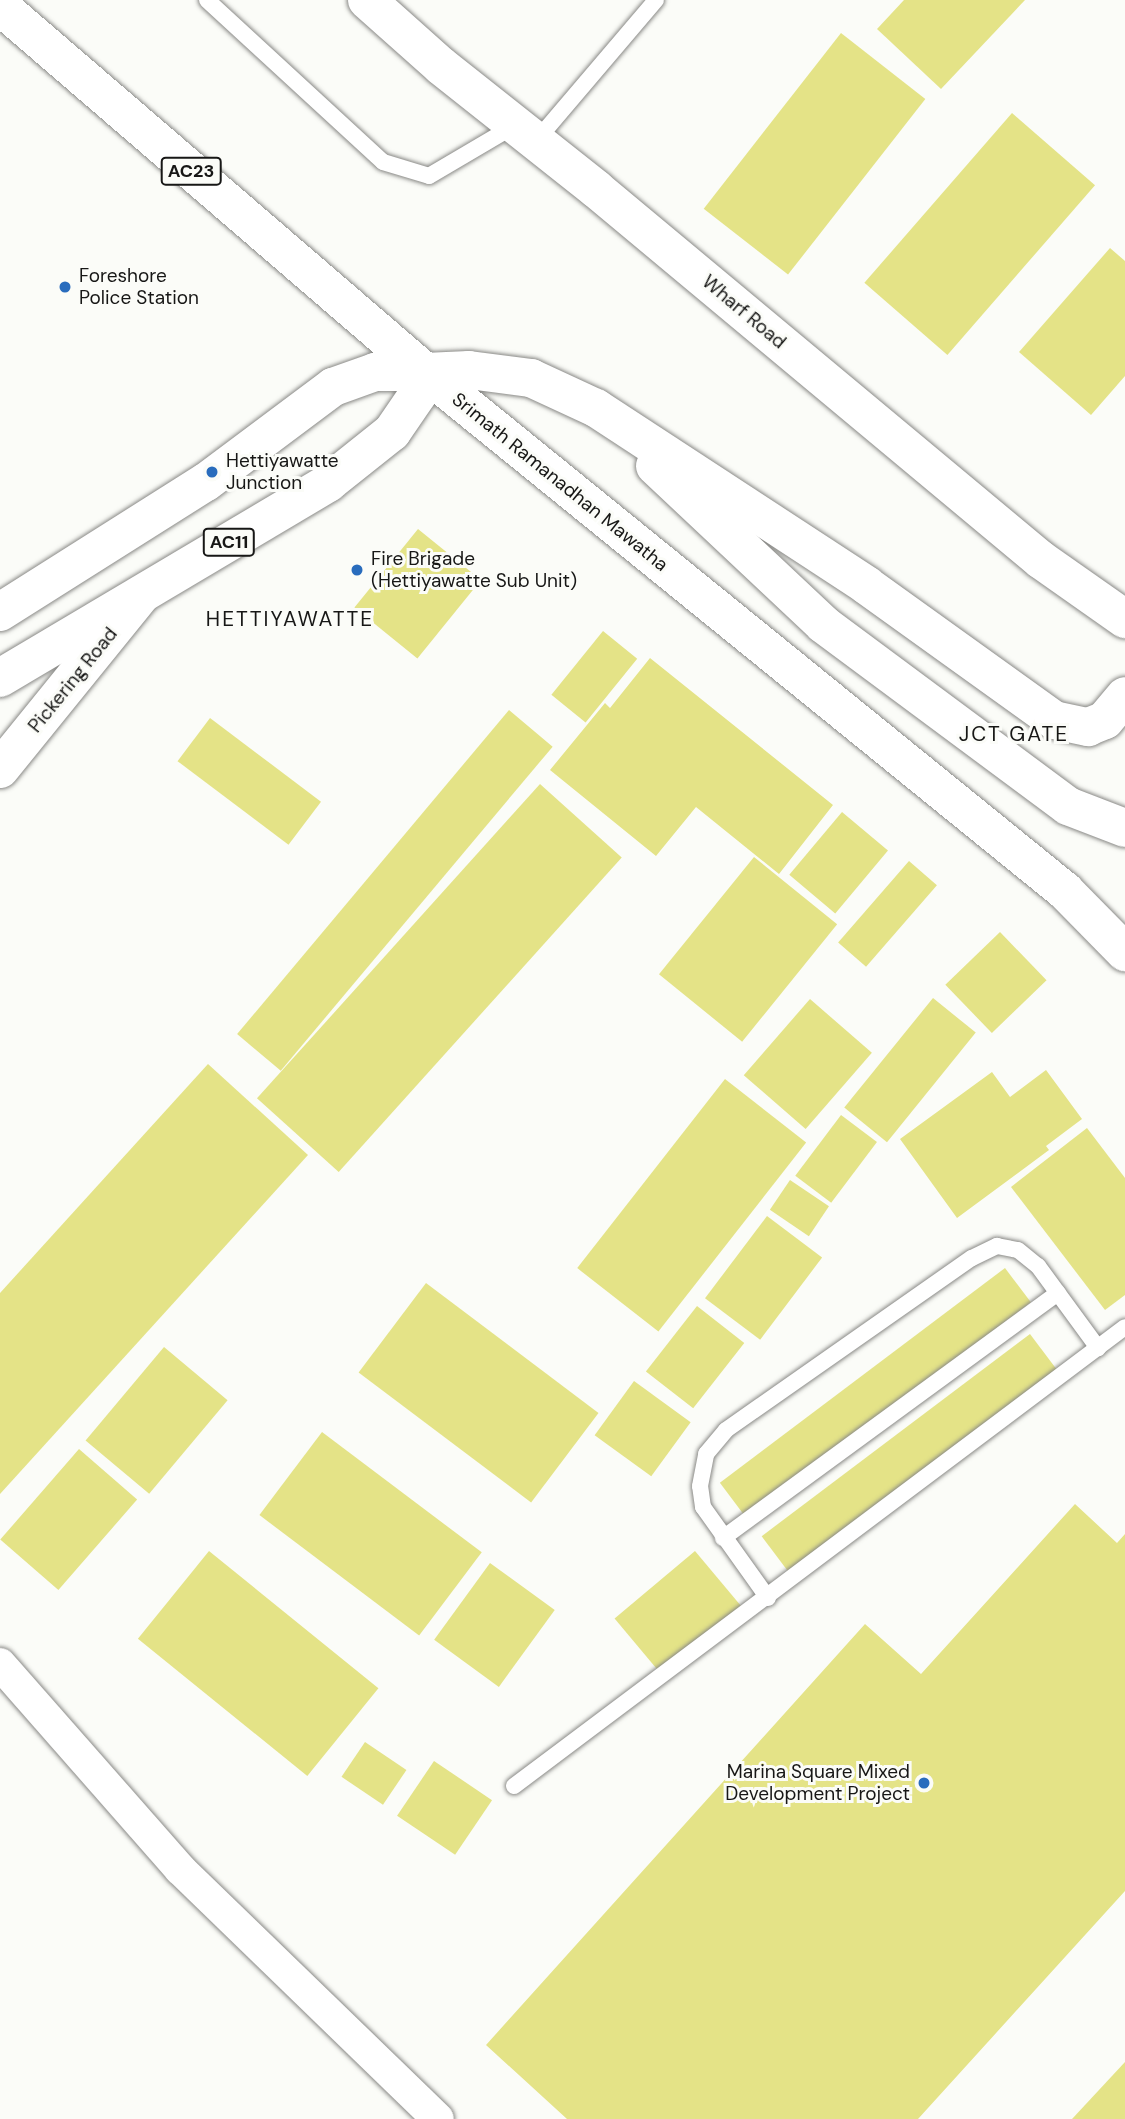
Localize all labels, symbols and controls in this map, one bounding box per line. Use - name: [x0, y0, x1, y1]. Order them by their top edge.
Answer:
- road number: AC23: [160, 156, 222, 186]
- place label: Foreshore Police Station: [79, 265, 199, 309]
- street label: Wharf Road: [697, 270, 791, 354]
- marker: Foreshore Police Station: [57, 279, 73, 295]
- street label: Srimath Ramanadhan Mawatha: [447, 388, 673, 576]
- place label: Hettiyawatte Junction: [226, 450, 339, 494]
- marker: Hettiyawatte Junction: [204, 464, 220, 480]
- road number: AC11: [203, 528, 255, 556]
- place label: Fire Brigade (Hettiyawatte Sub Unit): [371, 548, 577, 592]
- marker: Fire Brigade (Hettiyawatte Sub Unit): [349, 562, 365, 578]
- district label: HETTIYAWATTE: [207, 606, 373, 632]
- street label: Pickering Road: [24, 623, 122, 737]
- district label: JCT GATE: [960, 721, 1068, 747]
- place label: Marina Square Mixed Development Project: [725, 1761, 910, 1805]
- marker: Marina Square Mixed Development Project: [916, 1775, 932, 1791]

